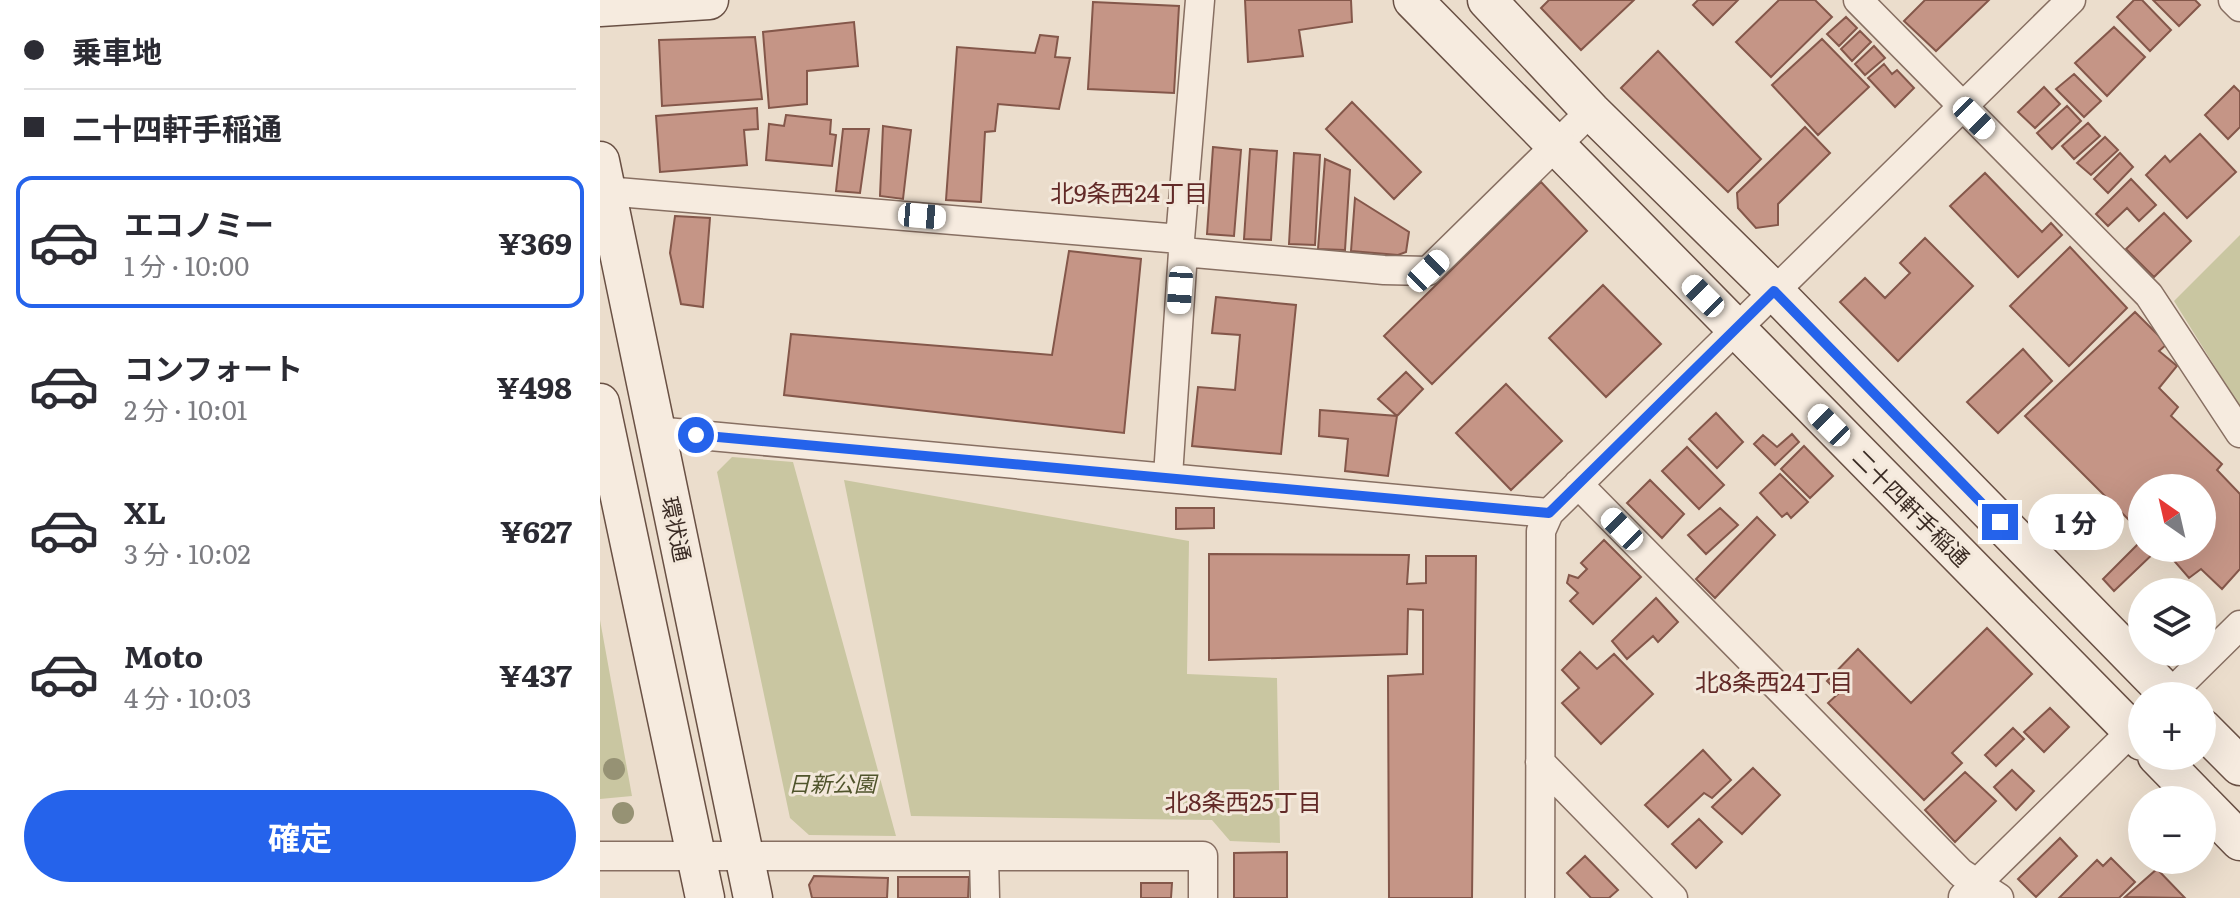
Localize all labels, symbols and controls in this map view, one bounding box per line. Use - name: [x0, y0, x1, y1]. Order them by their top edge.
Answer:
- text: 乗車地: [72, 28, 162, 72]
- car: [1949, 93, 1999, 143]
- text: 二十四軒手稲通: [72, 105, 282, 149]
- district label: 北9条西24丁目: [1050, 174, 1208, 209]
- text: エコノミー: [124, 201, 274, 245]
- car: [897, 202, 947, 230]
- icon: car: [28, 206, 100, 278]
- text: ¥369: [498, 220, 572, 264]
- text: 1 分 · 10:00: [124, 245, 249, 284]
- car: [1402, 246, 1454, 296]
- car: [1166, 265, 1194, 315]
- car: [1678, 271, 1728, 321]
- text: コンフォート: [124, 345, 303, 389]
- icon: car: [28, 350, 100, 422]
- text: ¥498: [497, 364, 572, 408]
- text: 2 分 · 10:01: [124, 389, 247, 428]
- car: [1804, 400, 1854, 450]
- route start: [678, 417, 714, 453]
- street label: 二十四軒手稲通: [1846, 441, 1978, 573]
- north arrow: [2128, 474, 2216, 562]
- map controls: [2128, 474, 2216, 874]
- text: XL: [124, 489, 166, 533]
- street label: 環状通: [654, 493, 700, 564]
- icon: car: [28, 494, 100, 566]
- callout: 1 分: [2028, 494, 2124, 550]
- text: 1 分: [2055, 502, 2097, 541]
- car: [1597, 504, 1647, 554]
- route end: [1982, 504, 2018, 540]
- text: ¥627: [500, 508, 572, 552]
- text: 3 分 · 10:02: [124, 533, 251, 572]
- button: layers: [2128, 578, 2216, 666]
- text: Moto: [124, 633, 203, 677]
- icon: car: [28, 638, 100, 710]
- text: ¥437: [499, 652, 572, 696]
- district label: 北8条西24丁目: [1695, 663, 1853, 698]
- text: 4 分 · 10:03: [124, 677, 252, 716]
- button: +: [2128, 682, 2216, 770]
- park label: 日新公園: [788, 766, 879, 799]
- district label: 北8条西25丁目: [1164, 783, 1322, 818]
- button: −: [2128, 786, 2216, 874]
- button: 確定: [24, 790, 576, 882]

